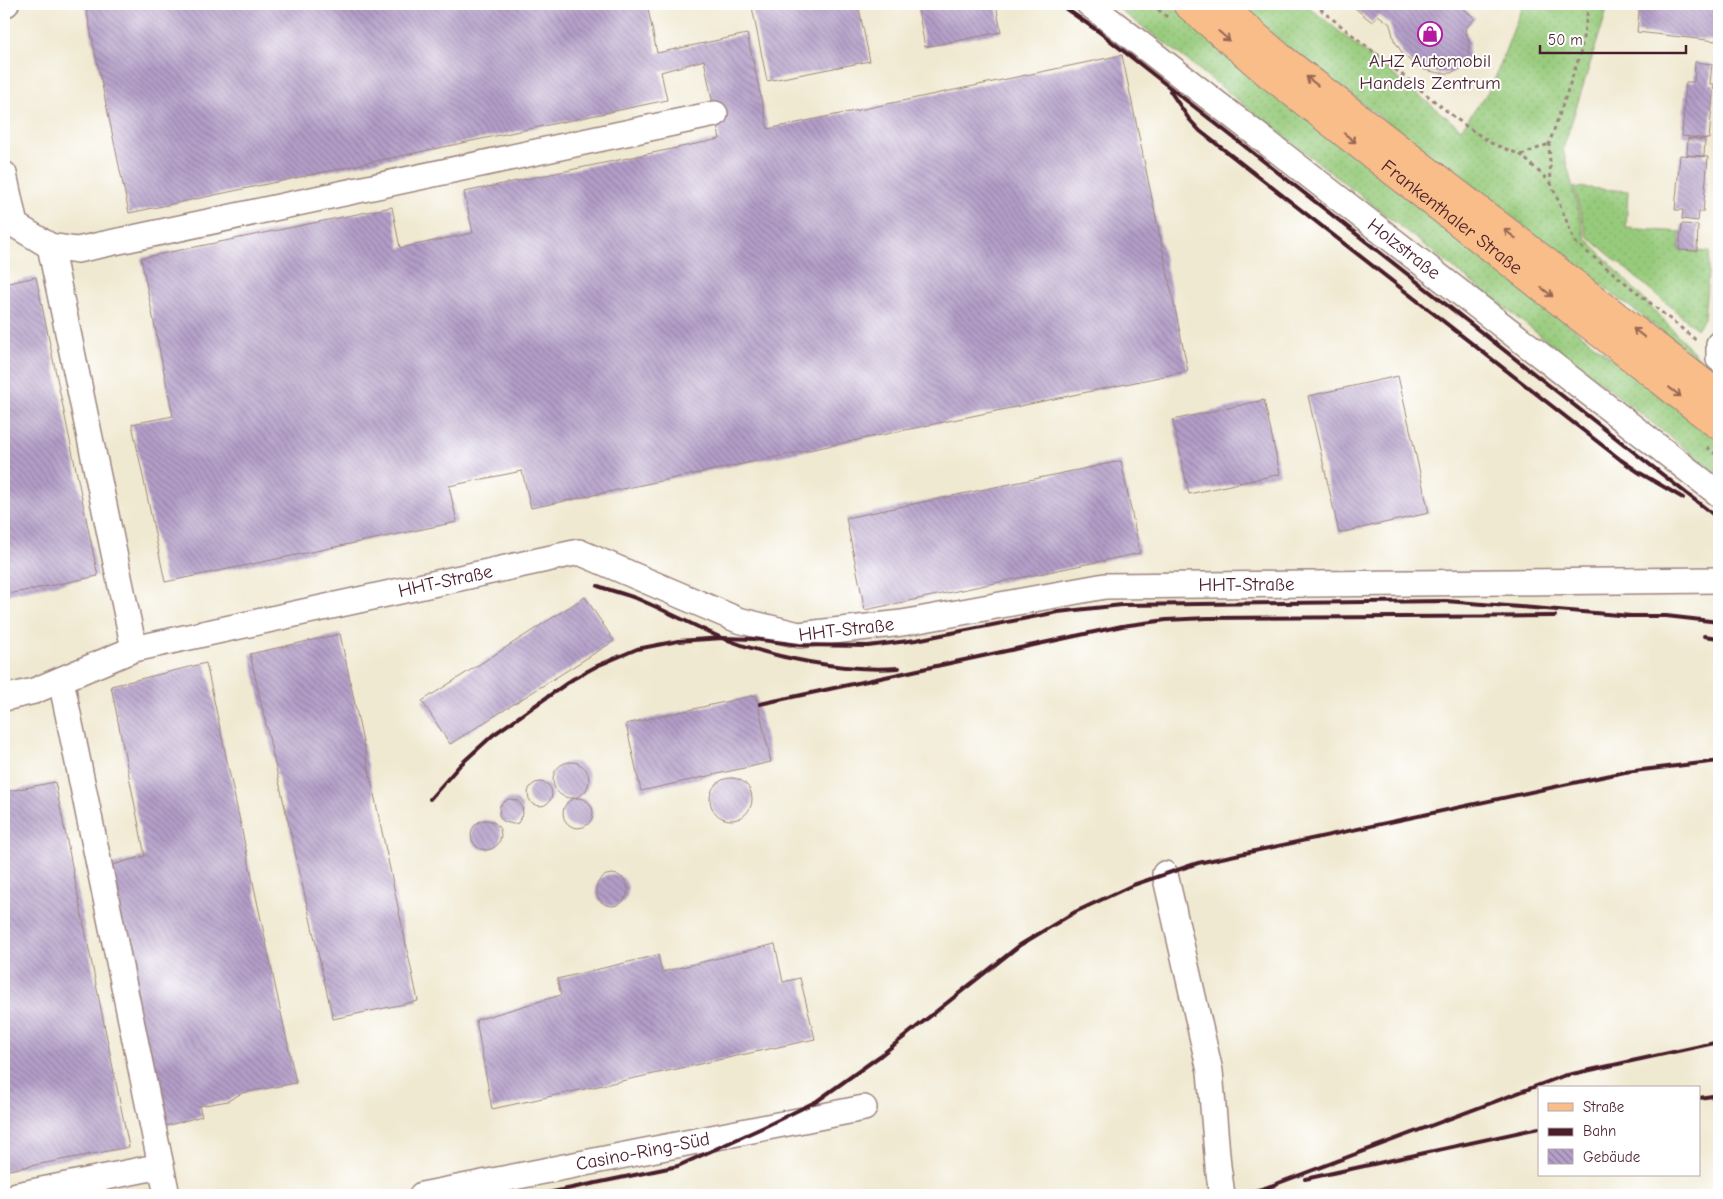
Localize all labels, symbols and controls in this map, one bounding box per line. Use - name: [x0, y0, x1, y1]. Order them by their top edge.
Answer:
- shop icon: AHZ Automobil Handels Zentrum: [1417, 21, 1443, 47]
- scale bar: [1540, 22, 1687, 54]
- one-way arrow: [1217, 30, 1230, 41]
- text: 50 m: [1548, 31, 1583, 49]
- place label: AHZ Automobil Handels Zentrum: [1359, 50, 1501, 94]
- one-way arrow: [1306, 76, 1319, 87]
- one-way arrow: [1343, 133, 1357, 143]
- street label: Frankenthaler Straße: [1377, 155, 1527, 279]
- street label: Holzstraße: [1363, 214, 1445, 284]
- one-way arrow: [1503, 229, 1517, 239]
- one-way arrow: [1540, 286, 1553, 297]
- one-way arrow: [1633, 328, 1646, 339]
- one-way arrow: [1668, 386, 1681, 397]
- street label: HHT-Straße: [396, 560, 495, 602]
- street label: HHT-Straße: [1198, 573, 1295, 596]
- street label: HHT-Straße: [797, 613, 895, 646]
- legend: [1538, 1086, 1700, 1176]
- text: Straße: [1583, 1098, 1625, 1116]
- text: Bahn: [1583, 1122, 1616, 1140]
- street label: Casino-Ring-Süd: [574, 1128, 712, 1175]
- text: Gebäude: [1583, 1148, 1641, 1166]

